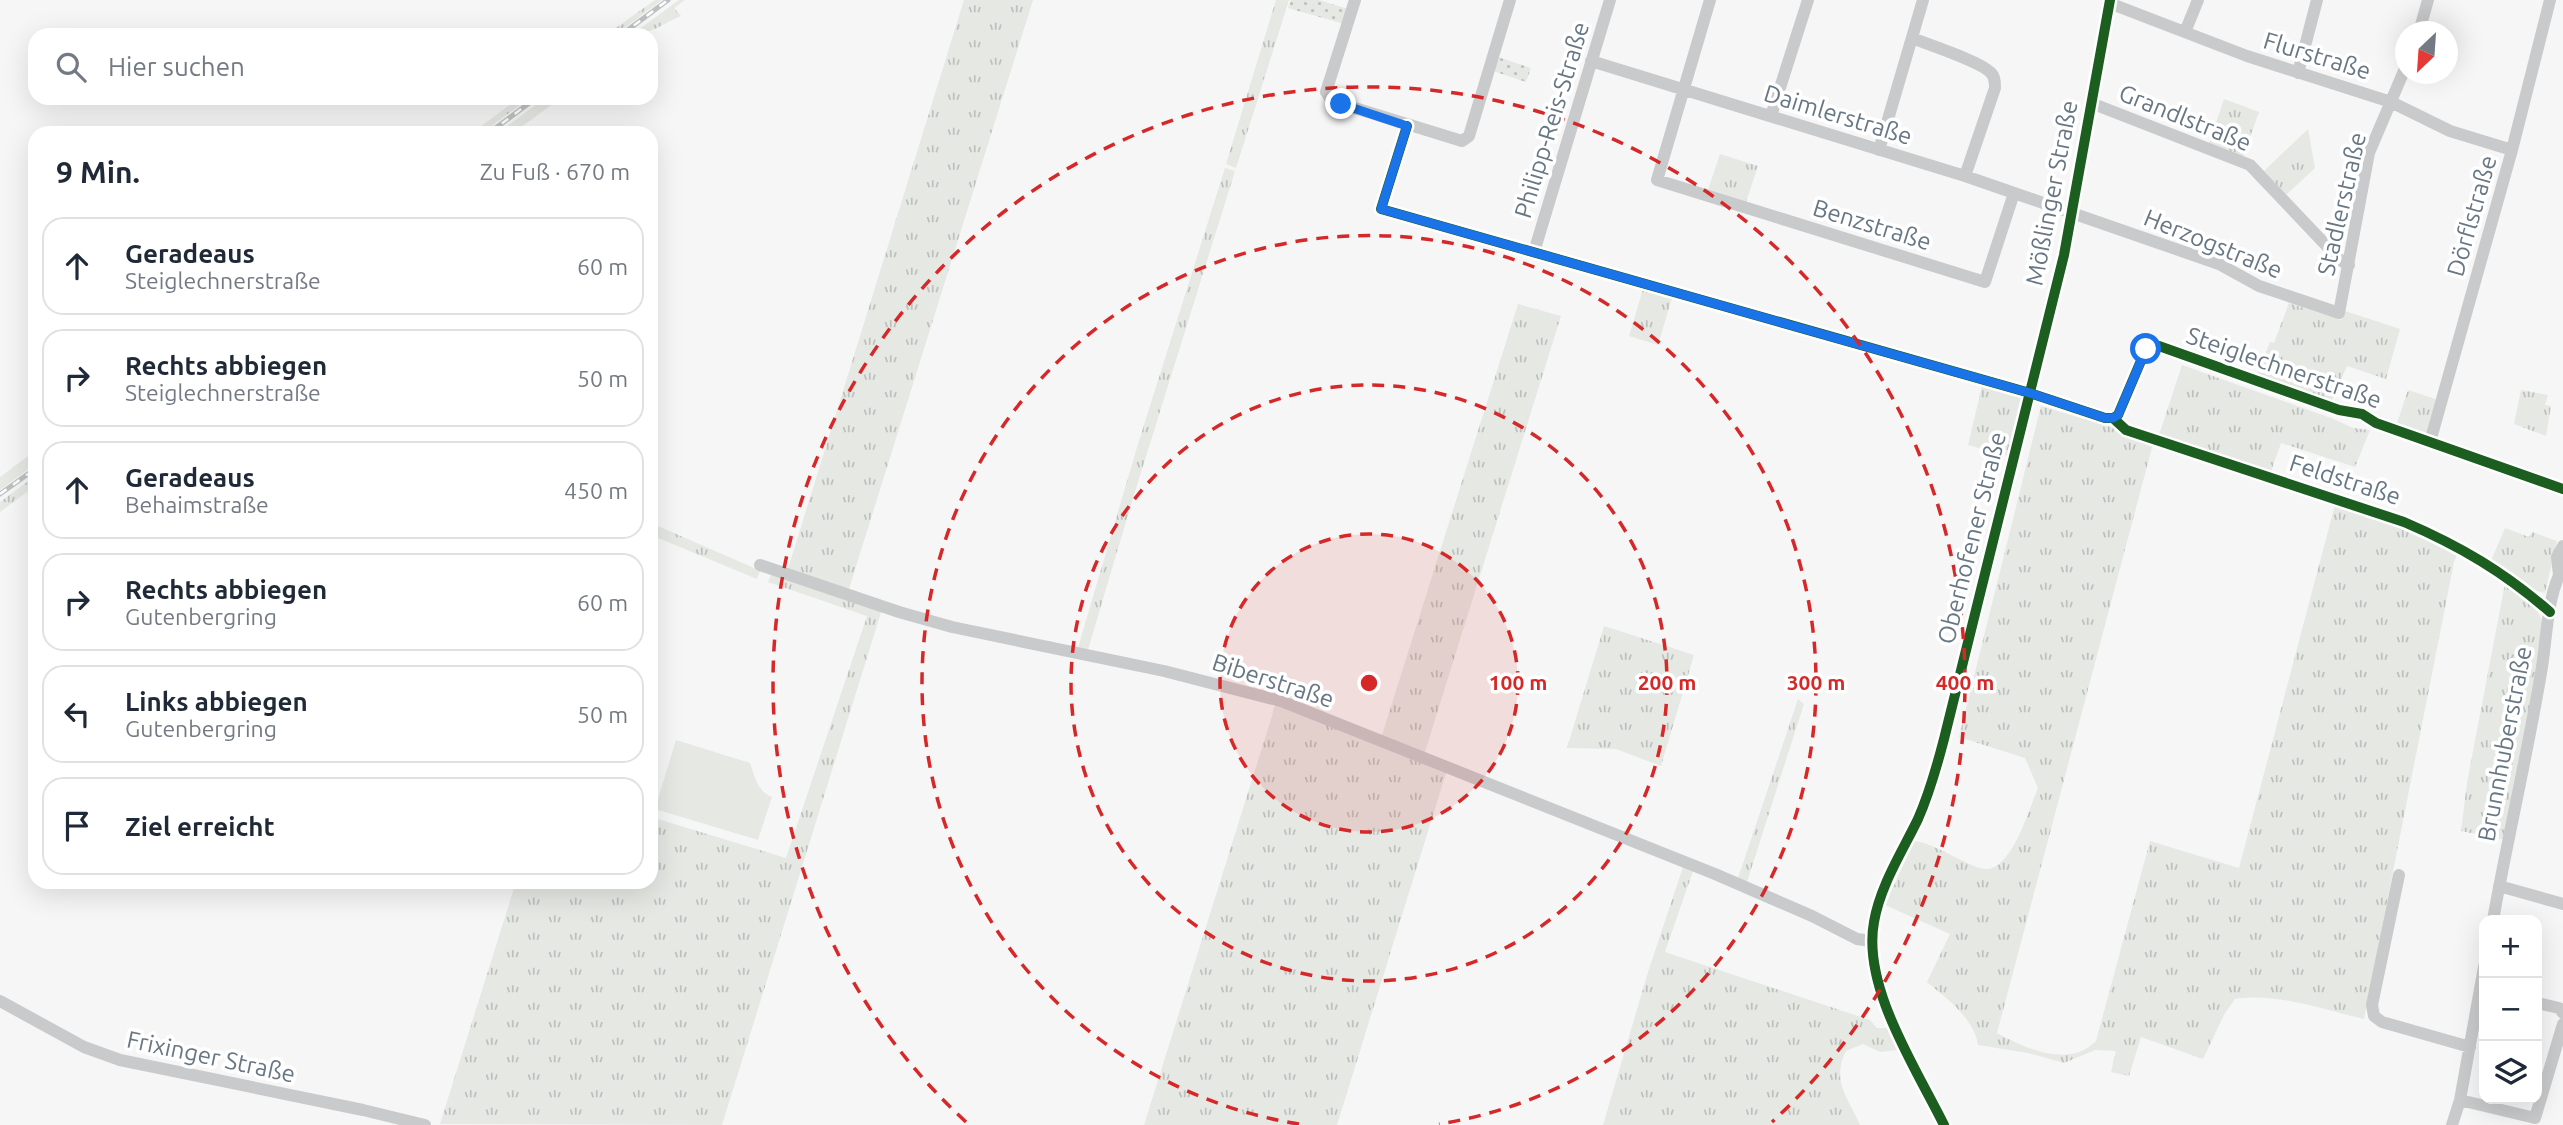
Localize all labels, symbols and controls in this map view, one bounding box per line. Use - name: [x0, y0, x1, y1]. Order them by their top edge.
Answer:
- street label: Philipp-Reis-Straße: [1509, 19, 1594, 221]
- north arrow: [2395, 21, 2458, 84]
- street label: Flurstraße: [2260, 26, 2374, 85]
- search box: [28, 28, 658, 105]
- icon: search: [52, 48, 90, 86]
- text: Hier suchen: [108, 52, 245, 81]
- street label: Daimlerstraße: [1761, 79, 1915, 150]
- street label: Grandlstraße: [2115, 79, 2255, 156]
- route end: [1325, 88, 1356, 119]
- street label: Mößlinger Straße: [2020, 98, 2083, 288]
- street label: Stadlerstraße: [2312, 130, 2371, 278]
- street label: Dörflstraße: [2441, 152, 2502, 279]
- text: 9 Min.: [56, 155, 140, 189]
- text: Zu Fuß · 670 m: [480, 159, 630, 184]
- street label: Benzstraße: [1810, 194, 1935, 255]
- street label: Herzogstraße: [2140, 204, 2286, 284]
- text: Geradeaus: [125, 239, 255, 268]
- icon: ahead: [58, 247, 96, 285]
- text: 60 m: [577, 254, 628, 279]
- text: Steiglechnerstraße: [125, 268, 321, 293]
- street label: Steiglechnerstraße: [2183, 322, 2385, 414]
- route start: [2130, 333, 2161, 364]
- text: Rechts abbiegen: [125, 351, 327, 380]
- icon: right: [58, 359, 96, 397]
- text: 50 m: [577, 366, 628, 391]
- text: Steiglechnerstraße: [125, 380, 321, 405]
- street label: Oberhofener Straße: [1932, 429, 2011, 647]
- street label: Feldstraße: [2286, 449, 2404, 510]
- text: Geradeaus: [125, 463, 255, 492]
- icon: ahead: [58, 471, 96, 509]
- text: 450 m: [564, 478, 628, 503]
- text: Behaimstraße: [125, 492, 269, 517]
- text: Rechts abbiegen: [125, 575, 327, 604]
- icon: right: [58, 583, 96, 621]
- text: 60 m: [577, 590, 628, 615]
- text: Gutenbergring: [125, 604, 277, 629]
- street label: Brunnhuberstraße: [2472, 644, 2537, 844]
- street label: Biberstraße: [1209, 648, 1337, 713]
- text: 100 m: [1489, 670, 1547, 694]
- text: 200 m: [1638, 670, 1696, 694]
- text: 300 m: [1787, 670, 1845, 694]
- text: 400 m: [1936, 670, 1994, 694]
- centre of rings: [1357, 671, 1381, 695]
- text: Links abbiegen: [125, 687, 308, 716]
- icon: left: [58, 695, 96, 733]
- text: 50 m: [577, 702, 628, 727]
- text: Gutenbergring: [125, 716, 277, 741]
- icon: arrive: [58, 807, 96, 845]
- text: Ziel erreicht: [125, 812, 275, 841]
- map controls: [2479, 915, 2542, 1104]
- button: +: [2479, 915, 2542, 978]
- button: −: [2479, 978, 2542, 1041]
- street label: Frixinger Straße: [124, 1025, 298, 1088]
- button: layers: [2479, 1041, 2542, 1104]

